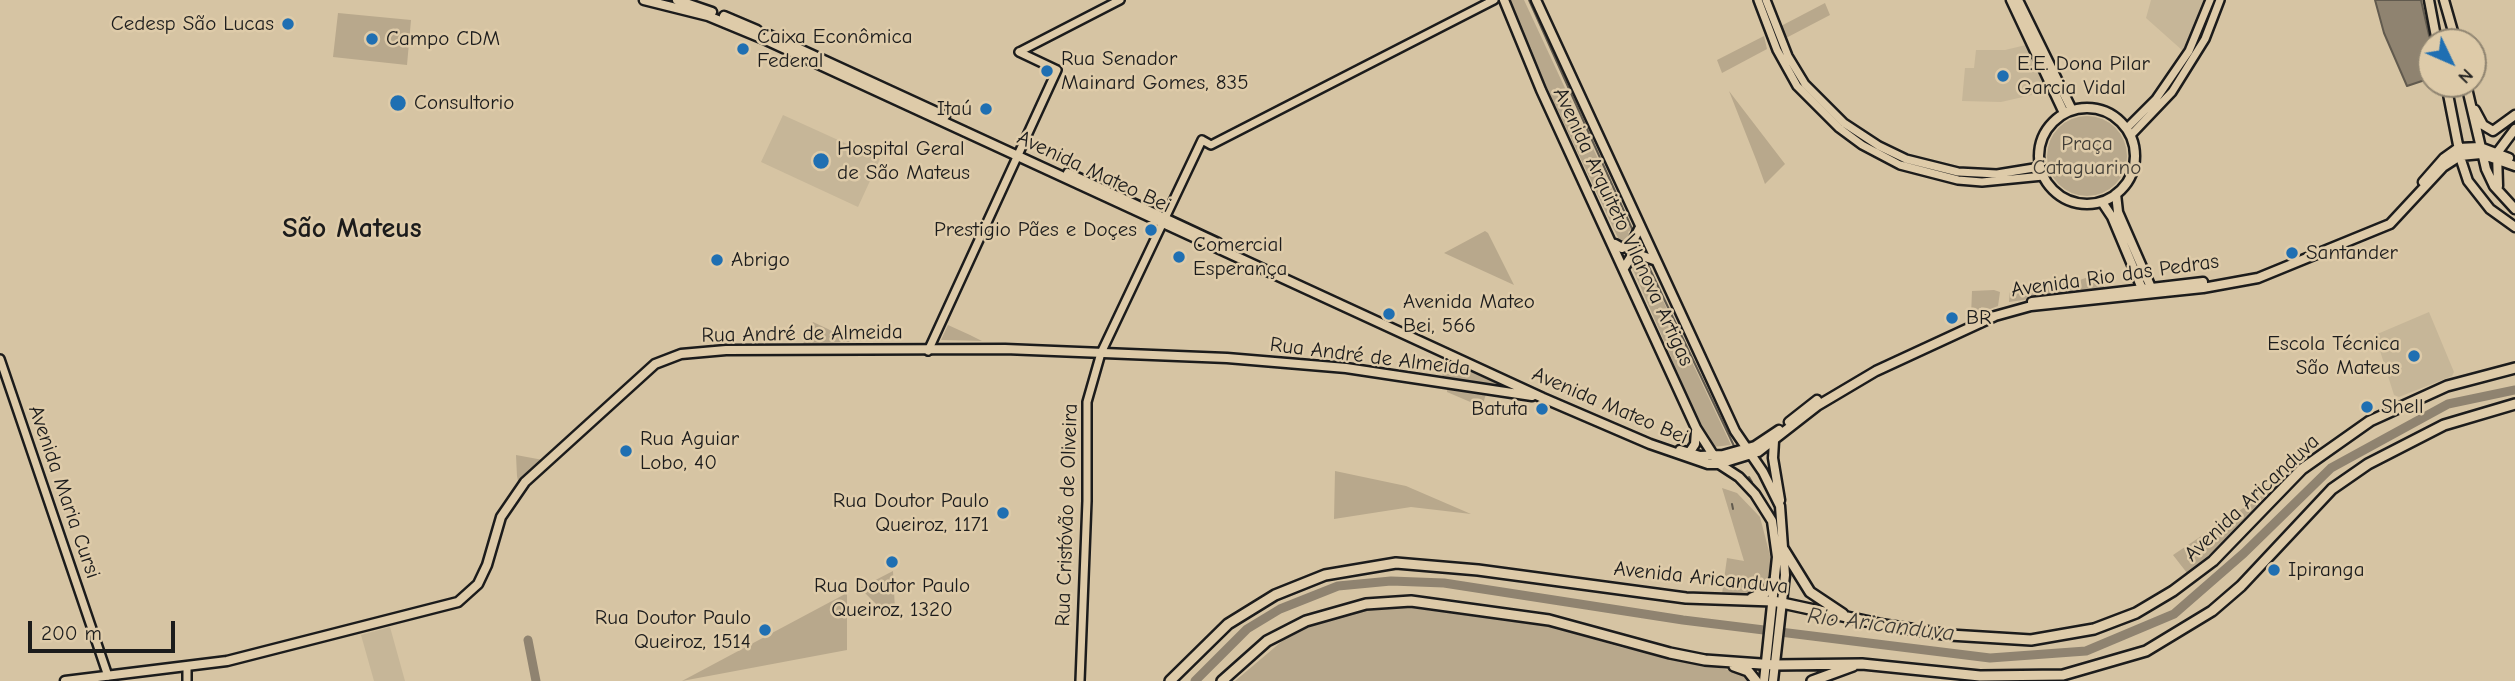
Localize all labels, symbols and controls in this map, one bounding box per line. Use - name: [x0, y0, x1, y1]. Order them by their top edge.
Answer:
- place label: Cedesp São Lucas: [111, 11, 274, 37]
- marker: Cedesp São Lucas: [280, 16, 296, 32]
- place label: Caixa Econômica Federal: [757, 24, 913, 74]
- place label: Campo CDM: [386, 26, 500, 52]
- north arrow: [2417, 28, 2487, 98]
- marker: Campo CDM: [364, 31, 380, 47]
- marker: Caixa Econômica Federal: [735, 41, 751, 57]
- place label: Rua Senador Mainard Gomes, 835: [1061, 46, 1249, 96]
- place label: E.E. Dona Pilar Garcia Vidal: [2017, 51, 2150, 101]
- marker: Rua Senador Mainard Gomes, 835: [1039, 63, 1055, 79]
- text: N: [2453, 64, 2478, 88]
- marker: E.E. Dona Pilar Garcia Vidal: [1995, 68, 2011, 84]
- street label: Avenida Arquiteto Vilanova Artigas: [1547, 84, 1699, 370]
- place label: Consultorio: [414, 90, 514, 116]
- marker: Consultorio: [388, 93, 408, 113]
- place label: Itaú: [937, 96, 972, 122]
- marker: Itaú: [978, 101, 994, 117]
- street label: Avenida Mateo Bei: [1013, 125, 1175, 219]
- park label: Praça Cataguarino: [2033, 131, 2141, 181]
- place label: Hospital Geral de São Mateus: [837, 136, 970, 186]
- marker: Hospital Geral de São Mateus: [811, 151, 831, 171]
- district label: São Mateus: [282, 212, 422, 246]
- place label: Prestigio Pães e Doçes: [934, 217, 1137, 243]
- marker: Prestigio Pães e Doçes: [1143, 222, 1159, 238]
- place label: Comercial Esperança: [1193, 232, 1287, 282]
- place label: Santander: [2306, 240, 2398, 266]
- marker: Santander: [2284, 245, 2300, 261]
- place label: Abrigo: [731, 247, 790, 273]
- marker: Comercial Esperança: [1171, 249, 1187, 265]
- street label: Avenida Rio das Pedras: [2009, 249, 2221, 303]
- marker: Abrigo: [709, 252, 725, 268]
- place label: Avenida Mateo Bei, 566: [1403, 289, 1535, 339]
- place label: BR: [1966, 305, 1992, 331]
- marker: Avenida Mateo Bei, 566: [1381, 306, 1397, 322]
- marker: BR: [1944, 310, 1960, 326]
- street label: Rua André de Almeida: [701, 320, 903, 348]
- place label: Escola Técnica São Mateus: [2267, 331, 2400, 381]
- street label: Rua André de Almeida: [1269, 332, 1471, 382]
- marker: Escola Técnica São Mateus: [2406, 348, 2422, 364]
- street label: Avenida Mateo Bei: [1528, 362, 1692, 450]
- place label: Shell: [2381, 394, 2424, 420]
- place label: Batuta: [1471, 396, 1528, 422]
- marker: Shell: [2359, 399, 2375, 415]
- marker: Batuta: [1534, 401, 1550, 417]
- street label: Avenida Maria Cursi: [23, 402, 105, 582]
- street label: Rua Cristóvão de Oliveira: [1051, 403, 1083, 627]
- place label: Rua Aguiar Lobo, 40: [640, 426, 739, 476]
- street label: Avenida Aricanduva: [2179, 429, 2325, 567]
- marker: Rua Aguiar Lobo, 40: [618, 443, 634, 459]
- place label: Rua Doutor Paulo Queiroz, 1171: [833, 488, 989, 538]
- marker: Rua Doutor Paulo Queiroz, 1171: [995, 505, 1011, 521]
- marker: Rua Doutor Paulo Queiroz, 1320: [884, 554, 900, 570]
- street label: Avenida Aricanduva: [1612, 556, 1790, 600]
- place label: Ipiranga: [2288, 557, 2365, 583]
- marker: Ipiranga: [2266, 562, 2282, 578]
- place label: Rua Doutor Paulo Queiroz, 1320: [814, 573, 970, 623]
- water label: Rio Aricanduva: [1806, 602, 1956, 648]
- place label: Rua Doutor Paulo Queiroz, 1514: [595, 605, 751, 655]
- scale bar: [32, 608, 178, 652]
- text: 200 m: [41, 621, 102, 645]
- marker: Rua Doutor Paulo Queiroz, 1514: [757, 622, 773, 638]

